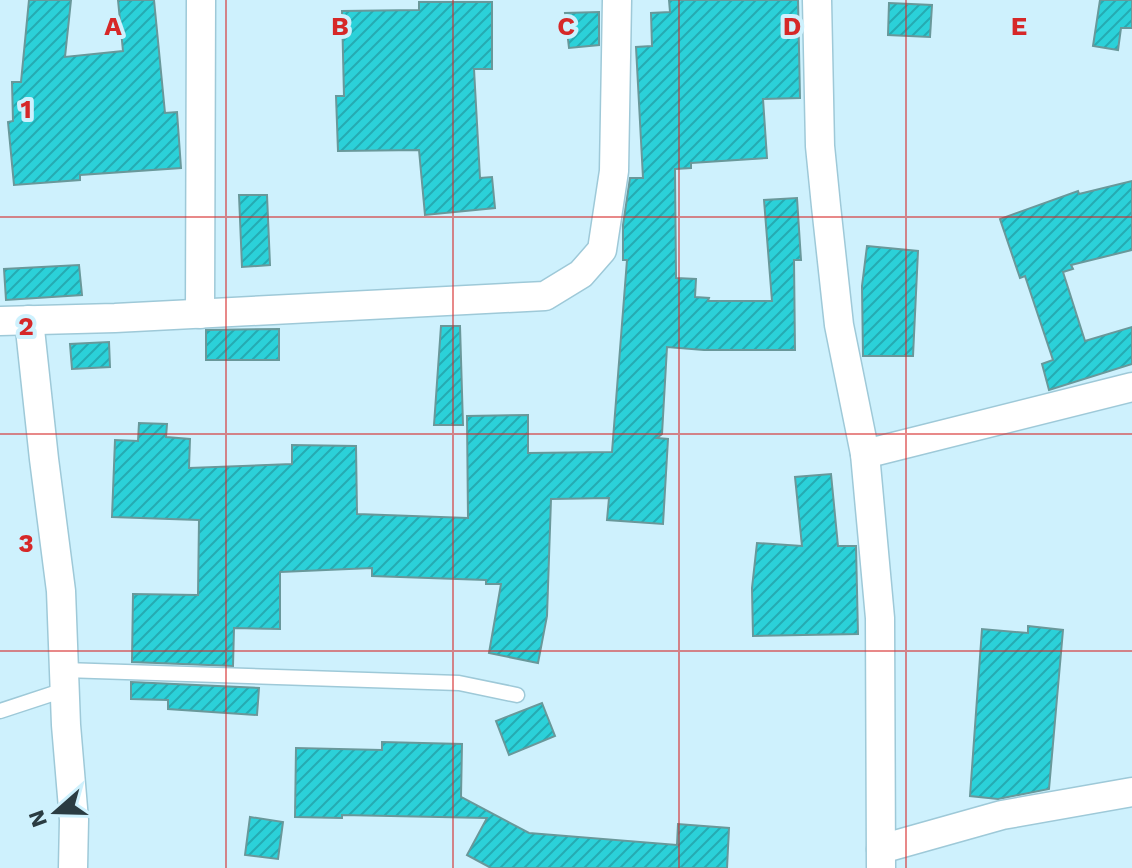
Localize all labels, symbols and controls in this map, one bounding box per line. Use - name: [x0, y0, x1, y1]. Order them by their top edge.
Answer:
- text: A: [104, 11, 122, 41]
- text: B: [331, 11, 349, 41]
- text: C: [557, 11, 575, 41]
- text: D: [783, 11, 801, 41]
- text: E: [1011, 11, 1027, 41]
- text: 1: [20, 94, 32, 124]
- text: 2: [18, 311, 34, 341]
- text: 3: [18, 528, 34, 558]
- north arrow: [16, 772, 96, 852]
- text: N: [23, 807, 52, 831]

